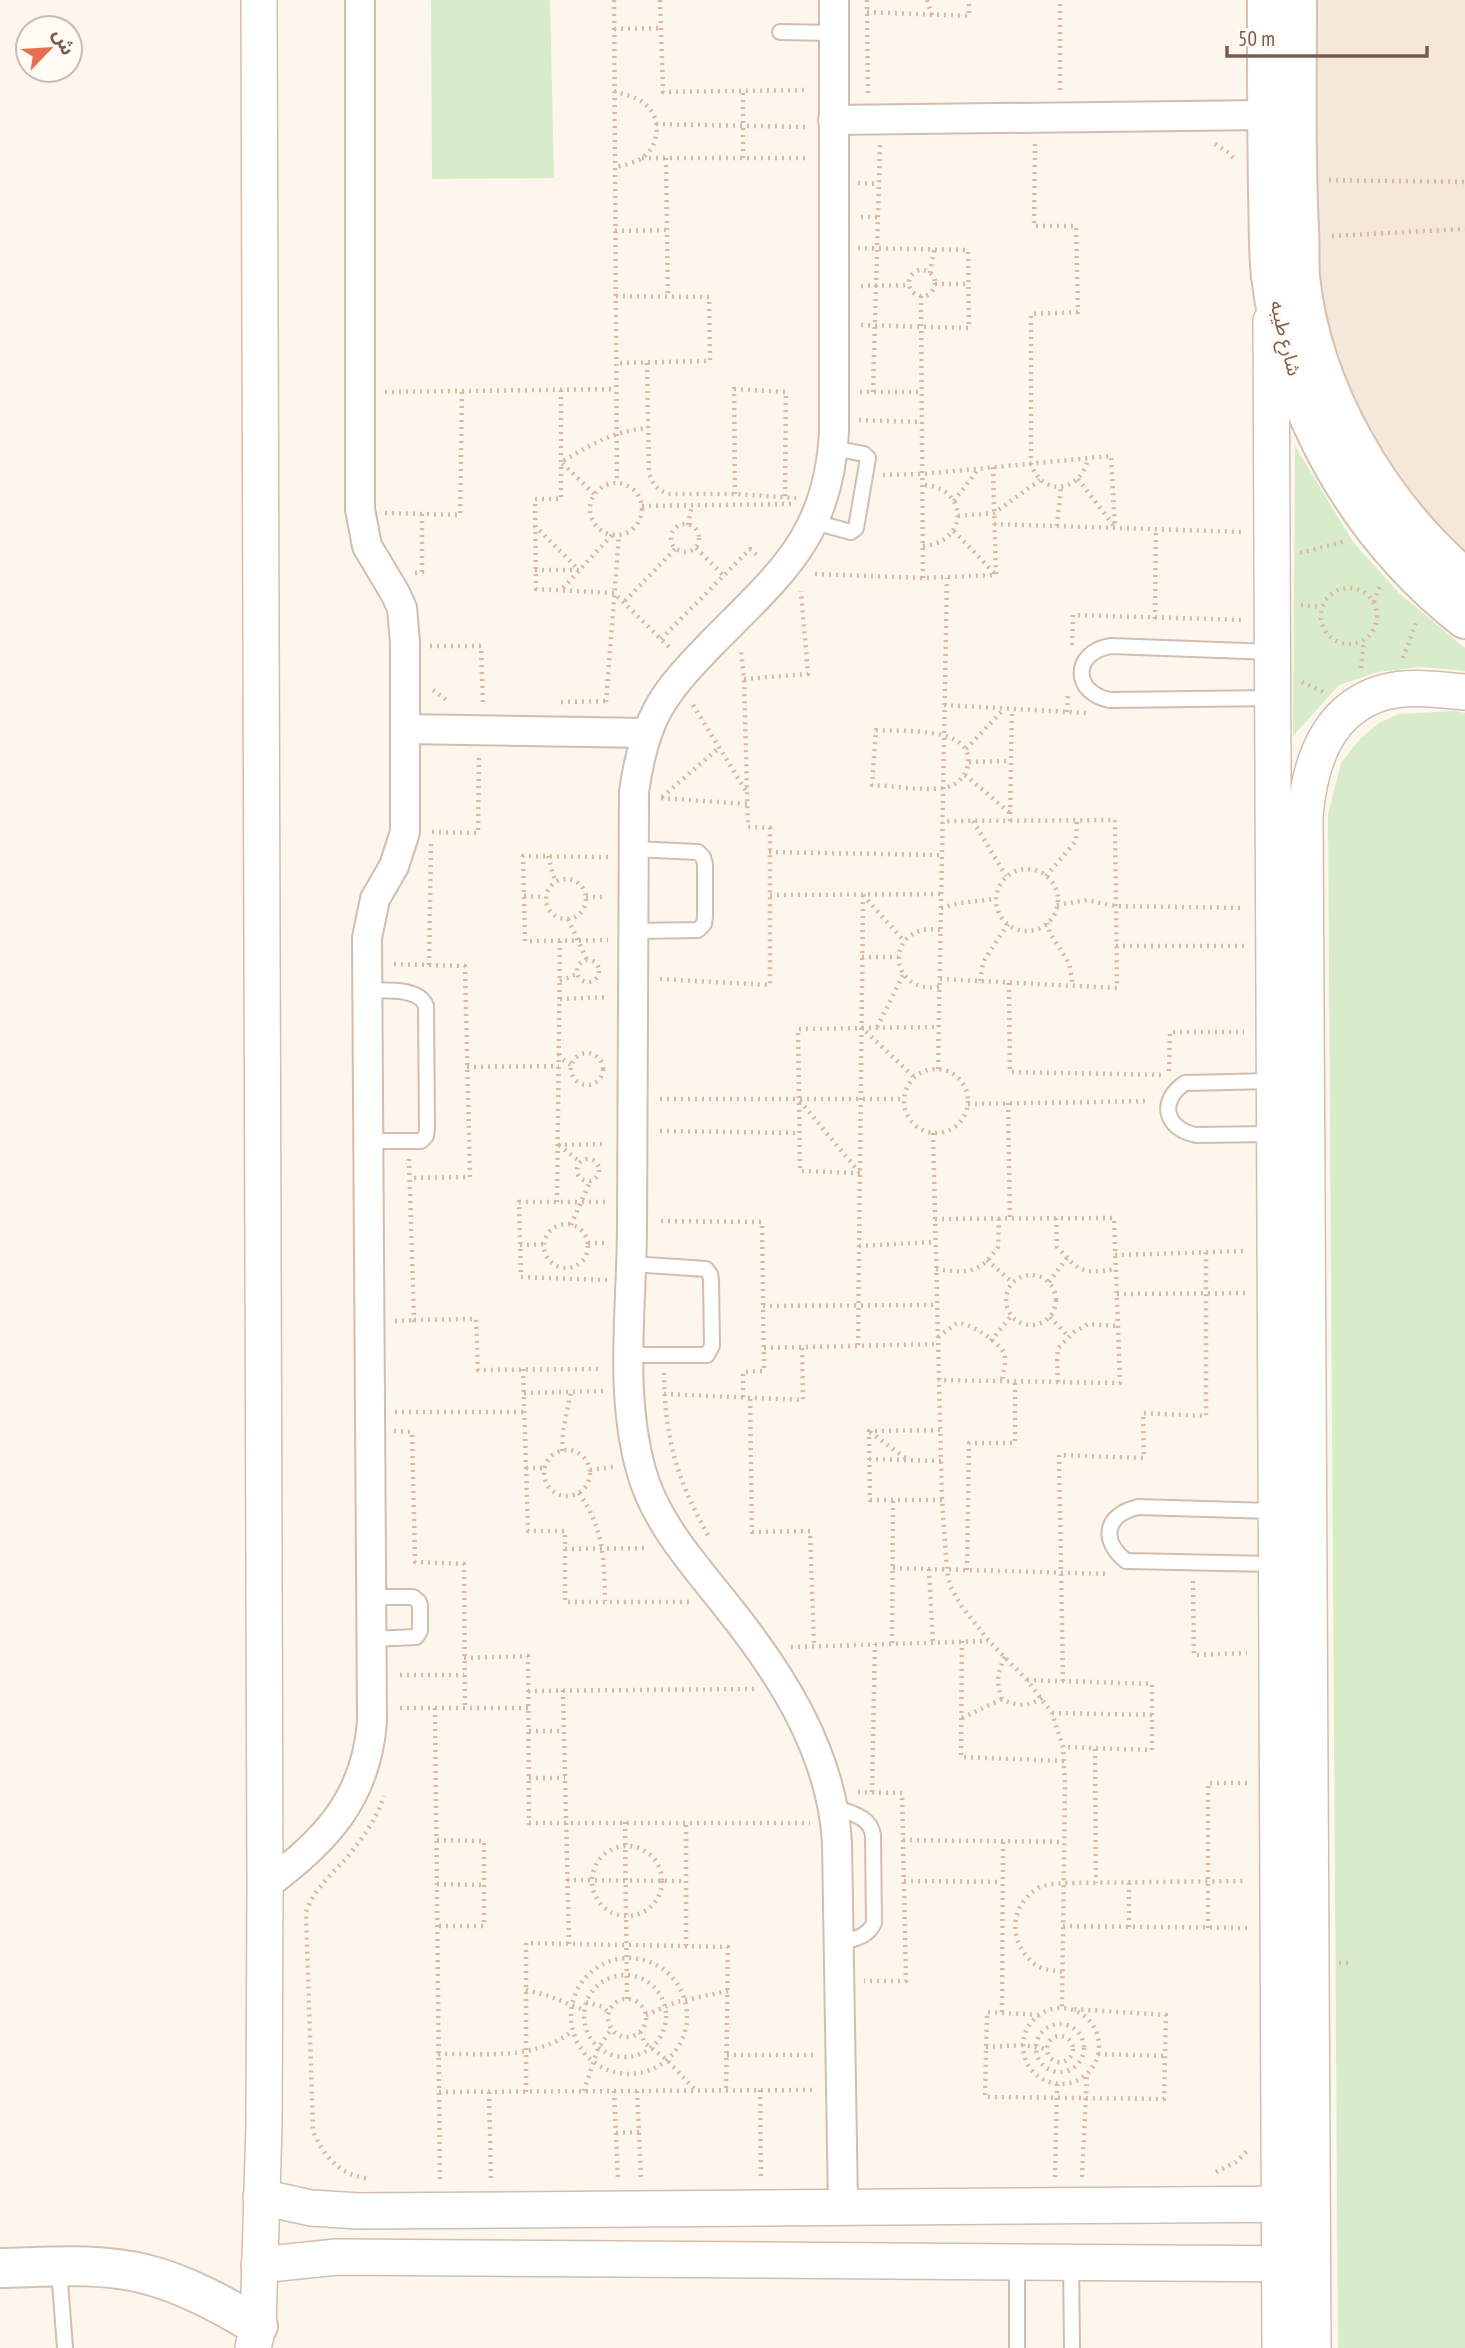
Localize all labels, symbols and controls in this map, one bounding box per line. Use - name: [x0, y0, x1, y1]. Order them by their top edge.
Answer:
- north arrow: [14, 14, 84, 84]
- scale bar: [1227, 14, 1426, 58]
- text: ش: [48, 25, 81, 59]
- text: 50 m: [1238, 25, 1275, 52]
- street label: شارع طيبه: [1263, 298, 1307, 379]

